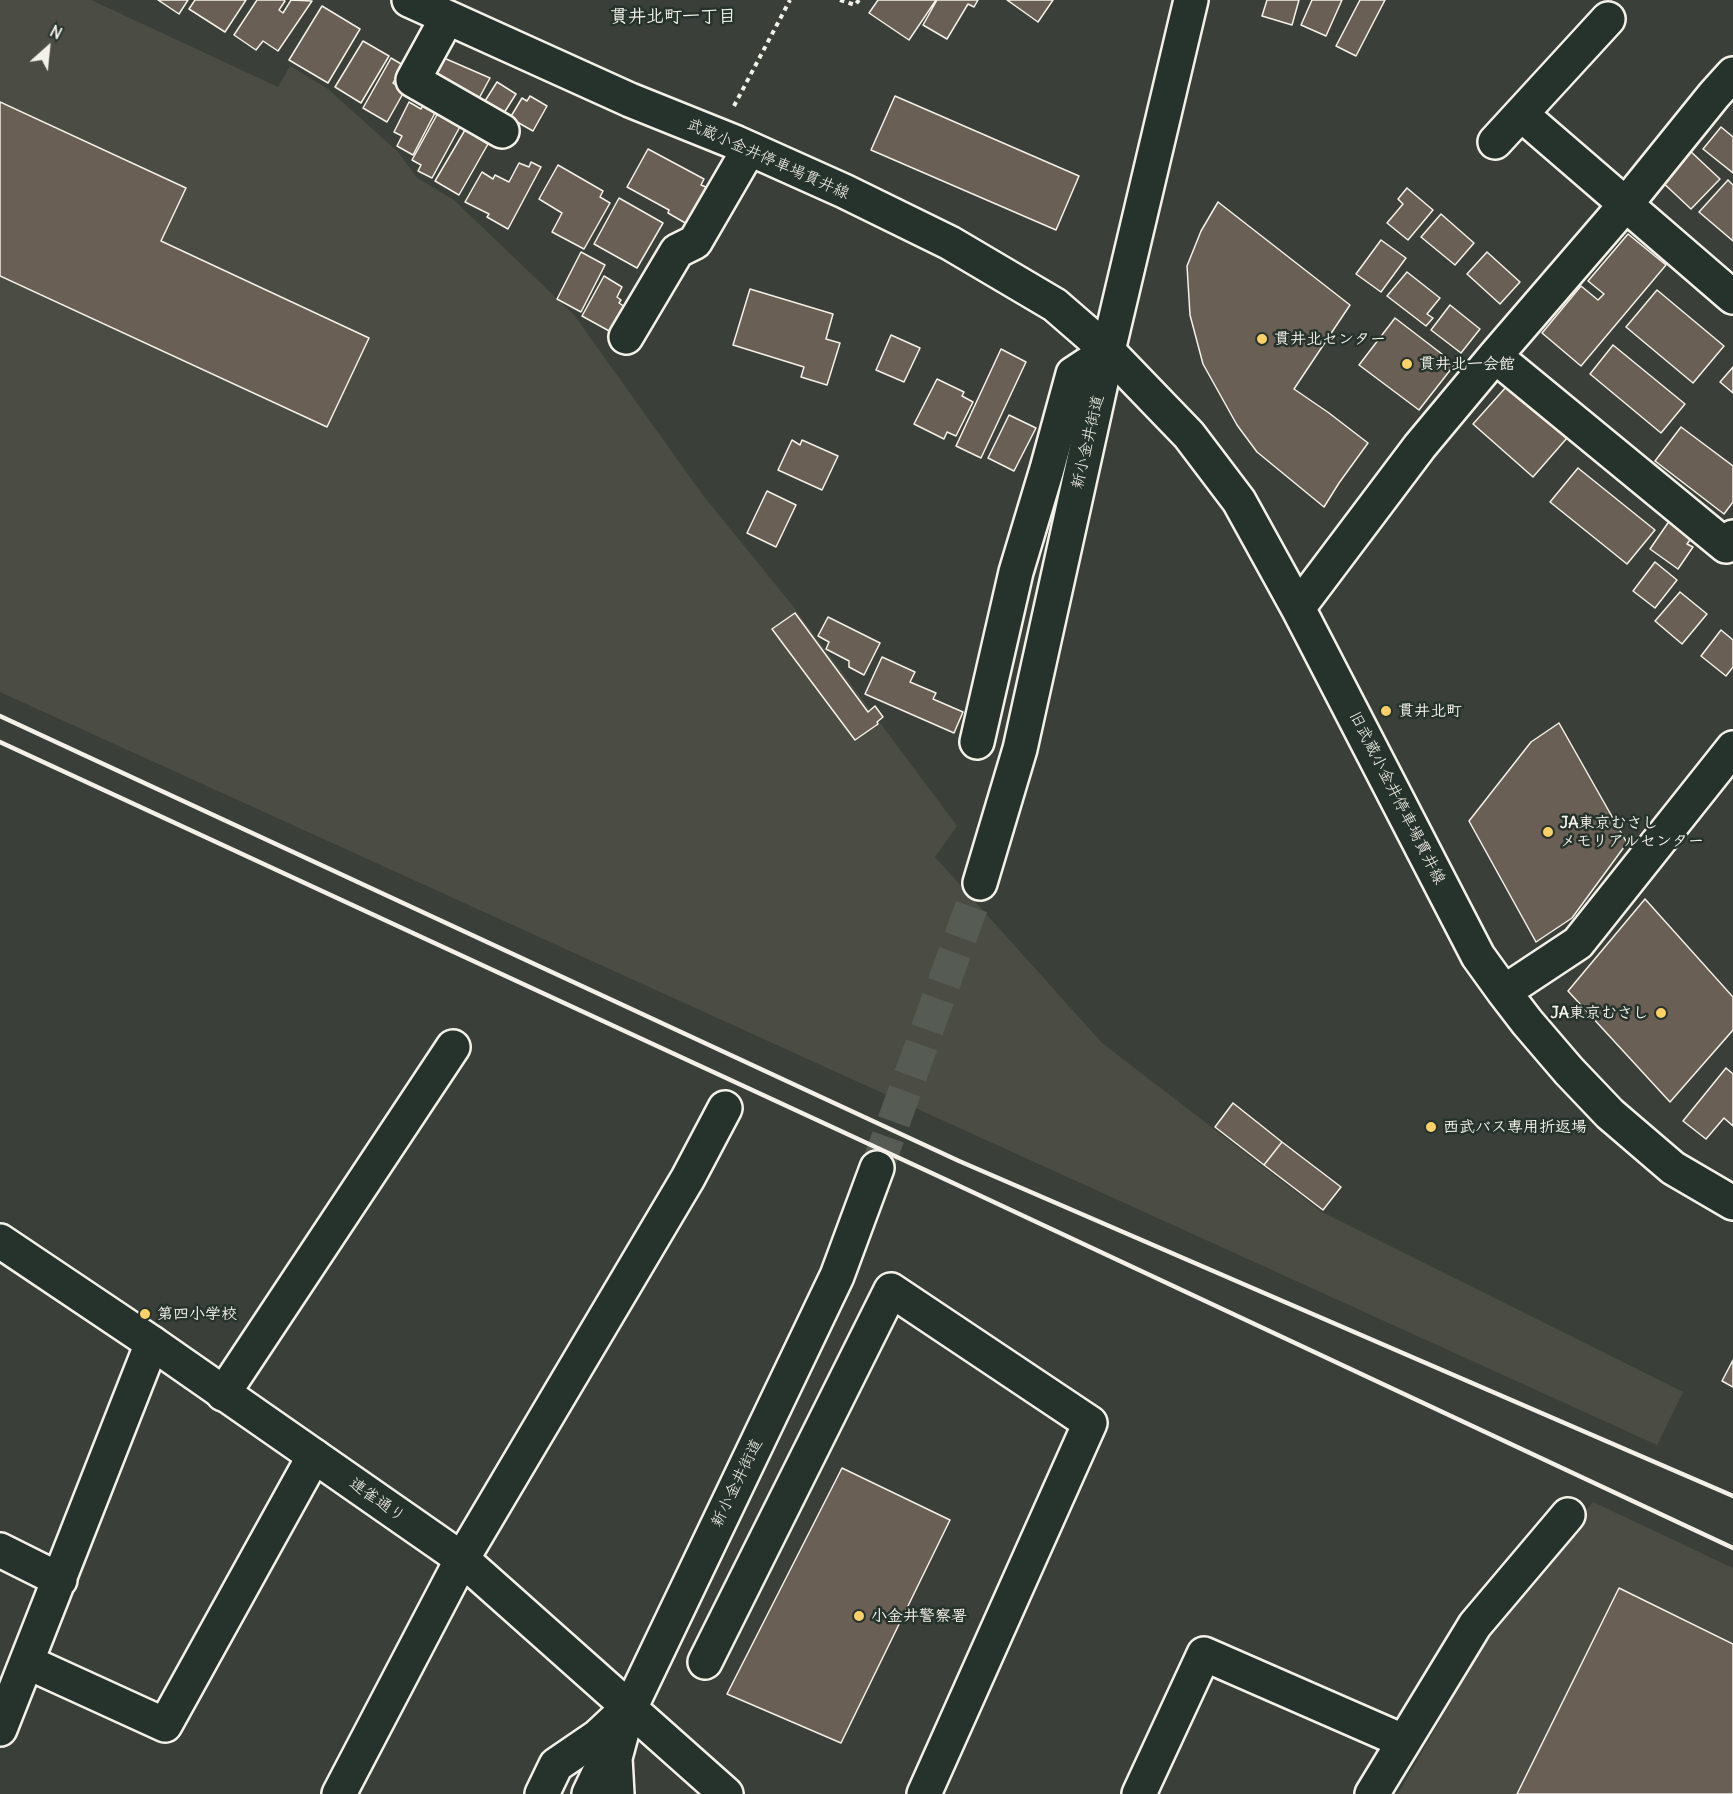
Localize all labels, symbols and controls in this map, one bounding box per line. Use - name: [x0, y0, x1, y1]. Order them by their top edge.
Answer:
- district label: 貫井北町一丁目: [610, 6, 736, 28]
- north arrow: [18, 18, 78, 78]
- text: N: [47, 21, 66, 43]
- street label: 武蔵小金井停車場貫井線: [684, 114, 852, 204]
- place label: 貫井北センター: [1274, 329, 1386, 349]
- marker: 貫井北センター: [1255, 332, 1269, 346]
- place label: 貫井北一会館: [1419, 354, 1515, 374]
- marker: 貫井北一会館: [1400, 357, 1414, 371]
- street label: 新小金井街道: [1068, 393, 1108, 491]
- place label: 貫井北町: [1398, 701, 1462, 721]
- marker: 貫井北町: [1379, 704, 1393, 718]
- street label: 旧武蔵小金井停車場貫井線: [1345, 708, 1449, 888]
- place label: JA東京むさし メモリアルセンター: [1560, 813, 1704, 851]
- marker: JA東京むさし メモリアルセンター: [1541, 825, 1555, 839]
- place label: JA東京むさし: [1550, 1003, 1649, 1023]
- marker: JA東京むさし: [1654, 1006, 1668, 1020]
- place label: 西武バス専用折返場: [1443, 1117, 1587, 1137]
- marker: 西武バス専用折返場: [1424, 1120, 1438, 1134]
- place label: 第四小学校: [157, 1304, 237, 1324]
- marker: 第四小学校: [138, 1307, 152, 1321]
- street label: 新小金井街道: [707, 1436, 767, 1530]
- street label: 連雀通り: [345, 1474, 409, 1526]
- place label: 小金井警察署: [871, 1606, 967, 1626]
- marker: 小金井警察署: [852, 1609, 866, 1623]

